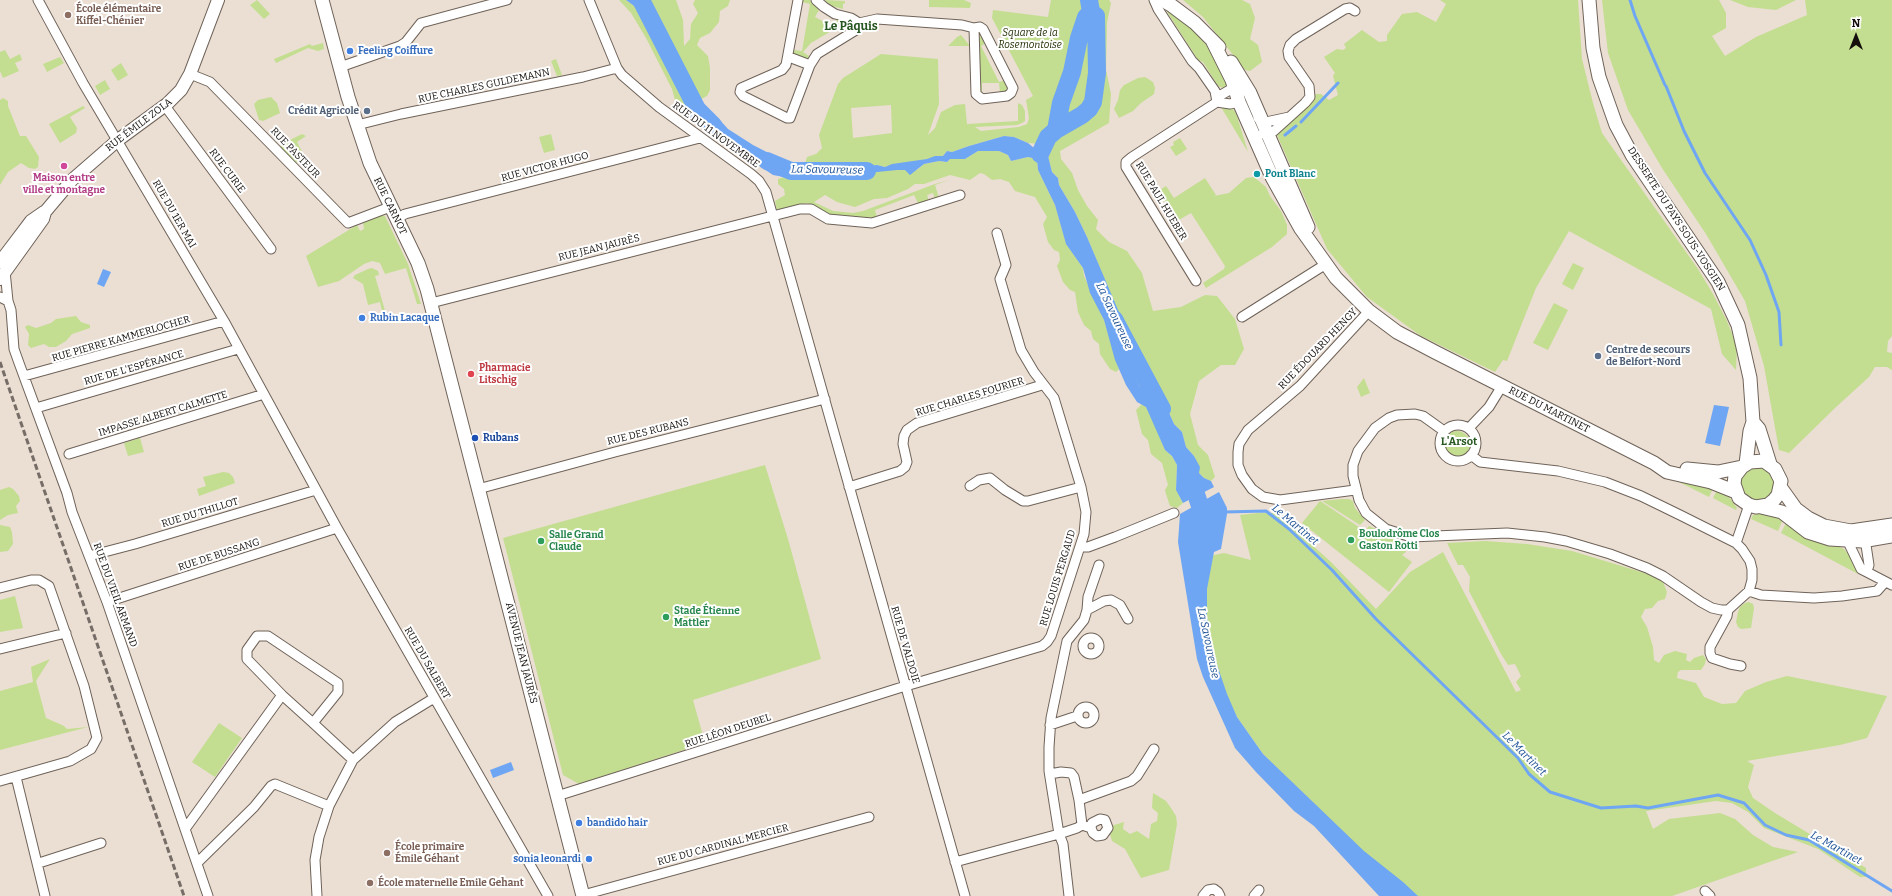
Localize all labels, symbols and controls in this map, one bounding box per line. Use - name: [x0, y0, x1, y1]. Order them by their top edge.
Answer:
- place label: École élémentaire Kiffel-Chénier: [76, 3, 161, 26]
- marker: École élémentaire Kiffel-Chénier: [63, 10, 73, 20]
- north arrow: [1836, 16, 1876, 56]
- text: N: [1852, 17, 1860, 30]
- district label: Le Pâquis: [824, 20, 878, 34]
- park label: Square de la Rosemontoise: [998, 27, 1062, 50]
- place label: Feeling Coiffure: [358, 45, 433, 57]
- marker: Feeling Coiffure: [345, 46, 355, 56]
- street label: RUE CHARLES GULDEMANN: [417, 66, 551, 106]
- street label: RUE ÉMILE ZOLA: [103, 96, 175, 154]
- street label: RUE DU 11 NOVEMBRE: [670, 99, 762, 171]
- place label: Crédit Agricole: [288, 105, 359, 117]
- marker: Crédit Agricole: [362, 106, 372, 116]
- street label: RUE PASTEUR: [268, 125, 322, 181]
- street label: DESSERTE DU PAYS SOUS-VOSGIEN: [1625, 145, 1727, 293]
- street label: RUE CURIE: [206, 147, 248, 195]
- street label: RUE VICTOR HUGO: [500, 150, 590, 184]
- street label: RUE PAUL HUEBER: [1133, 160, 1189, 242]
- marker: Maison entre ville et montagne: [59, 161, 69, 171]
- water label: La Savoureuse: [791, 163, 863, 177]
- place label: Pont Blanc: [1265, 168, 1316, 180]
- marker: Pont Blanc: [1252, 169, 1262, 179]
- place label: Maison entre ville et montagne: [23, 172, 105, 196]
- street label: RUE CARNOT: [371, 175, 409, 237]
- street label: RUE DU 1ER MAI: [150, 178, 198, 250]
- street label: RUE JEAN JAURÈS: [557, 232, 641, 264]
- water label: La Savoureuse: [1093, 281, 1135, 351]
- street label: RUE ÉDOUARD HENGY: [1276, 306, 1360, 392]
- place label: Rubin Lacaque: [370, 312, 440, 324]
- marker: Rubin Lacaque: [357, 313, 367, 323]
- street label: RUE PIERRE KAMMERLOCHER: [51, 314, 191, 364]
- place label: Centre de secours de Belfort-Nord: [1606, 344, 1690, 368]
- street label: RUE DE L'ESPÉRANCE: [83, 348, 185, 388]
- marker: Centre de secours de Belfort-Nord: [1593, 351, 1603, 361]
- place label: Pharmacie Litschig: [479, 362, 530, 386]
- marker: Pharmacie Litschig: [466, 369, 476, 379]
- street label: RUE CHARLES FOURIER: [914, 375, 1026, 419]
- street label: RUE DU MARTINET: [1507, 384, 1591, 436]
- street label: IMPASSE ALBERT CALMETTE: [97, 389, 229, 439]
- street label: RUE DES RUBANS: [606, 416, 690, 448]
- place label: Rubans: [483, 432, 519, 444]
- marker: Rubans: [470, 433, 480, 443]
- district label: L'Arsot: [1441, 435, 1477, 449]
- street label: RUE DU THILLOT: [160, 496, 240, 530]
- water label: Le Martinet: [1269, 502, 1321, 548]
- street label: RUE LOUIS PERGAUD: [1038, 528, 1078, 628]
- place label: Boulodrôme Clos Gaston Rotti: [1359, 528, 1439, 552]
- place label: Salle Grand Claude: [549, 529, 604, 552]
- marker: Boulodrôme Clos Gaston Rotti: [1346, 535, 1356, 545]
- street label: RUE DE BUSSANG: [177, 536, 261, 574]
- marker: Salle Grand Claude: [536, 536, 546, 546]
- street label: RUE DU VIEIL ARMAND: [91, 541, 139, 649]
- street label: AVENUE JEAN JAURÈS: [503, 601, 539, 705]
- place label: Stade Étienne Mattler: [674, 605, 740, 628]
- street label: RUE DE VALDOIE: [888, 605, 922, 685]
- water label: La Savoureuse: [1194, 606, 1222, 680]
- marker: Stade Étienne Mattler: [661, 612, 671, 622]
- street label: RUE DU SALBERT: [402, 625, 452, 701]
- street label: RUE LÉON DEUBEL: [684, 711, 772, 751]
- water label: Le Martinet: [1499, 729, 1549, 779]
- place label: bandido hair: [587, 817, 648, 829]
- marker: bandido hair: [574, 818, 584, 828]
- street label: RUE DU CARDINAL MERCIER: [656, 822, 790, 868]
- water label: Le Martinet: [1808, 828, 1864, 868]
- place label: École primaire Émile Géhant: [395, 841, 464, 864]
- marker: École primaire Émile Géhant: [382, 848, 392, 858]
- place label: sonia leonardi: [513, 853, 581, 865]
- marker: sonia leonardi: [584, 854, 594, 864]
- place label: École maternelle Emile Gehant: [378, 877, 524, 889]
- marker: École maternelle Emile Gehant: [365, 878, 375, 888]

